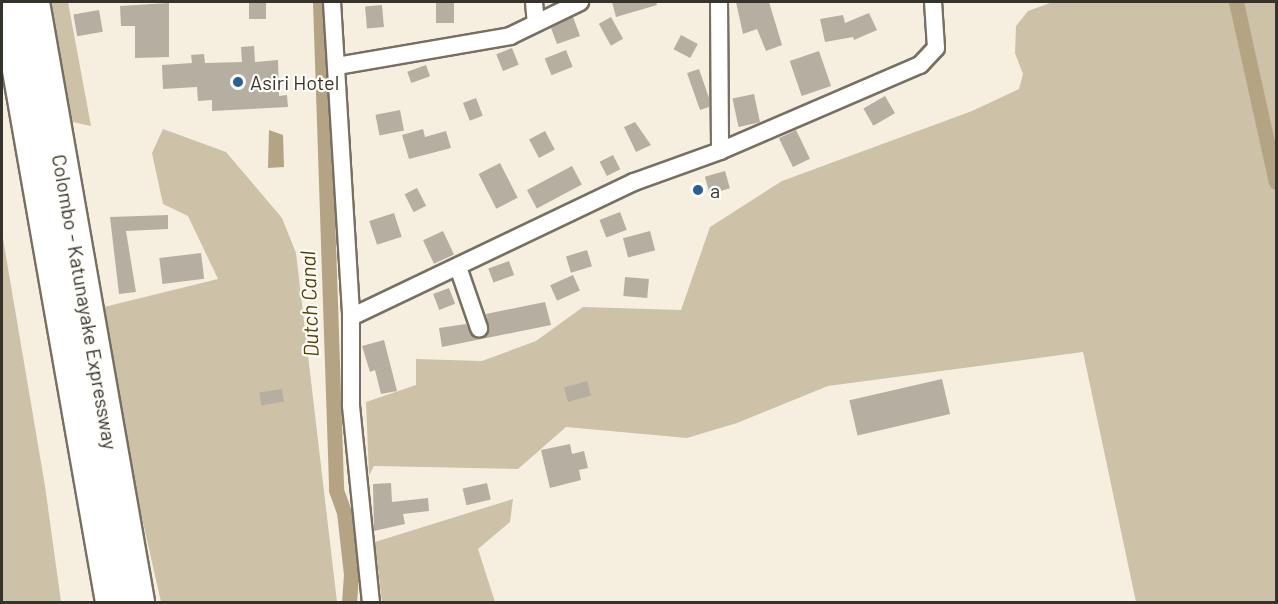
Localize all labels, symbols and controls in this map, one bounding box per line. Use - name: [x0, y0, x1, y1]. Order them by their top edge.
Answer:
- place label: Asiri Hotel: [250, 70, 339, 94]
- marker: Asiri Hotel: [231, 75, 245, 89]
- street label: Colombo - Katunayake Expressway: [47, 152, 123, 452]
- place label: a: [710, 178, 720, 202]
- marker: a: [691, 183, 705, 197]
- water label: Dutch Canal: [295, 251, 323, 357]

